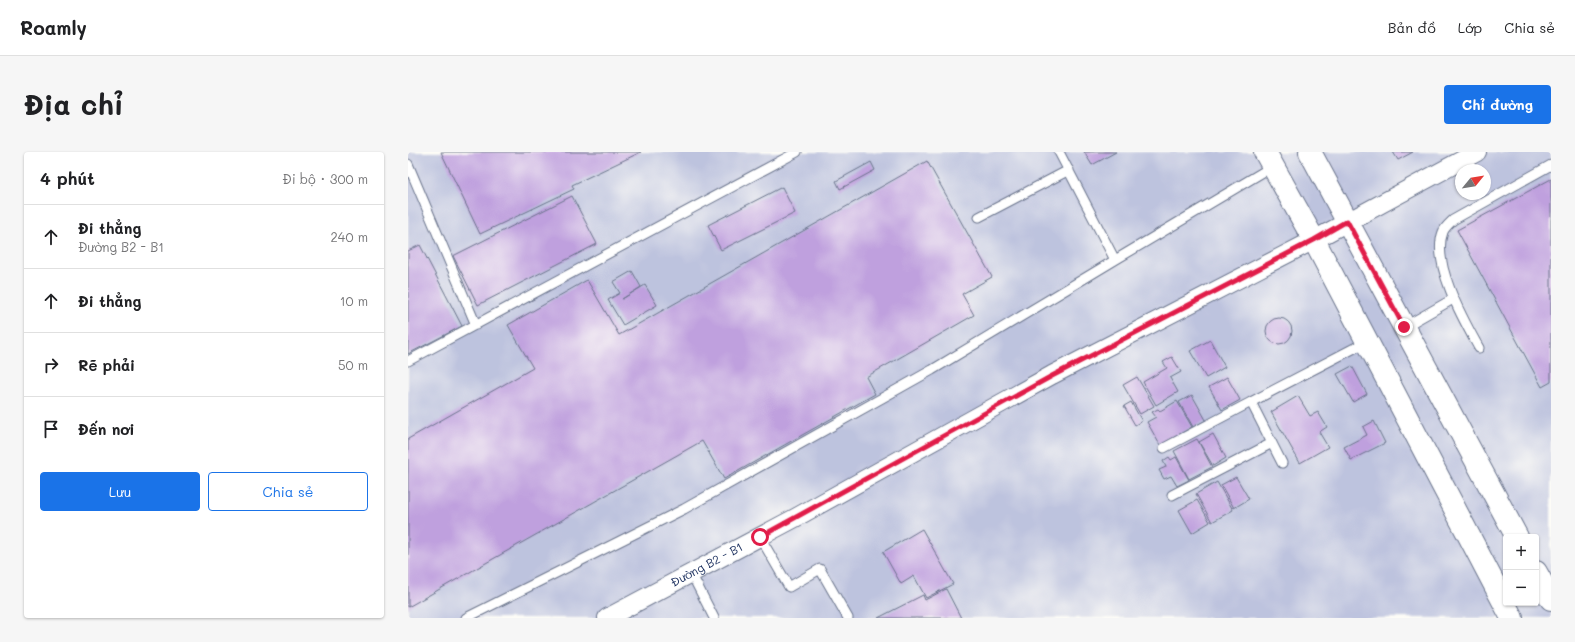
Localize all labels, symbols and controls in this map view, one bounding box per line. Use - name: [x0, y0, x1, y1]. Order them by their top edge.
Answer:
- text: Roamly: [20, 15, 87, 40]
- text: Bản đồ: [1388, 18, 1436, 37]
- text: Lớp: [1458, 18, 1482, 37]
- text: Chia sẻ: [1504, 18, 1555, 37]
- button: Chỉ đường: [1444, 85, 1551, 124]
- text: Địa chỉ: [24, 86, 124, 122]
- north arrow: [1455, 164, 1491, 200]
- text: 4 phút: [40, 167, 95, 189]
- text: Đi bộ · 300 m: [282, 170, 368, 187]
- text: Đi thẳng: [78, 218, 141, 238]
- icon: ahead: [40, 226, 62, 248]
- text: 240 m: [331, 228, 368, 245]
- text: Đường B2 - B1: [78, 238, 164, 255]
- icon: ahead: [40, 290, 62, 312]
- text: Đi thẳng: [78, 291, 141, 311]
- text: 10 m: [340, 292, 368, 309]
- route end: [1395, 318, 1413, 336]
- icon: right: [40, 354, 62, 376]
- text: Rẽ phải: [78, 355, 135, 375]
- text: 50 m: [338, 356, 368, 373]
- icon: arrive: [40, 418, 62, 440]
- text: Đến nơi: [78, 419, 134, 439]
- button: Lưu: [40, 472, 200, 511]
- button: Chia sẻ: [208, 472, 368, 511]
- route start: [751, 528, 769, 546]
- map controls: [1503, 534, 1539, 606]
- button: +: [1503, 534, 1539, 570]
- street label: Đường B2 - B1: [667, 538, 745, 590]
- button: −: [1503, 570, 1539, 606]

